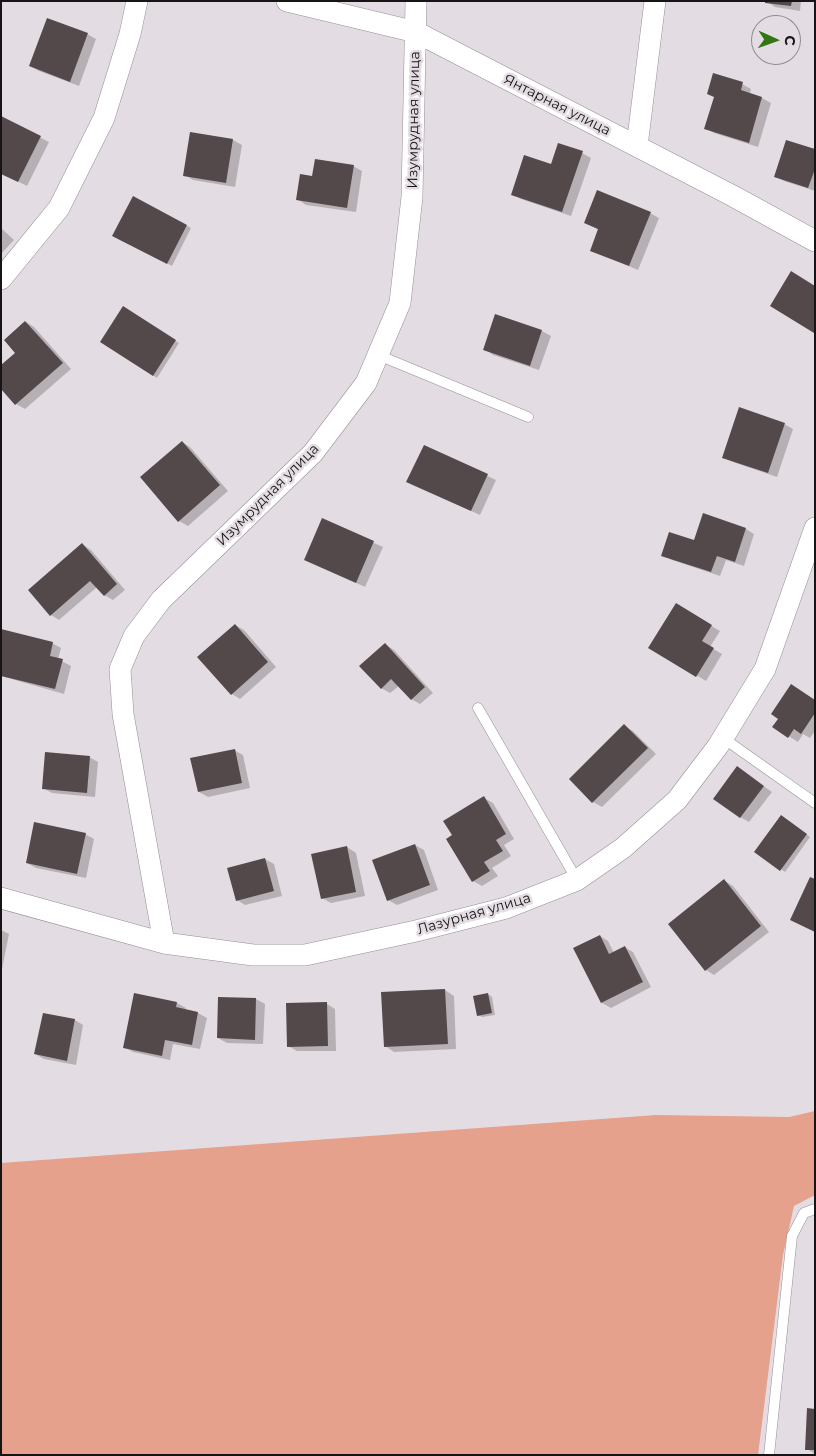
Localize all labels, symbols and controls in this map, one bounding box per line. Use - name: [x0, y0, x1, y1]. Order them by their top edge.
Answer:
- north arrow: [751, 15, 801, 65]
- text: С: [781, 35, 799, 46]
- street label: Изумрудная улица: [404, 51, 424, 189]
- street label: Янтарная улица: [501, 71, 613, 139]
- street label: Изумрудная улица: [213, 440, 323, 550]
- street label: Лазурная улица: [415, 890, 533, 938]

